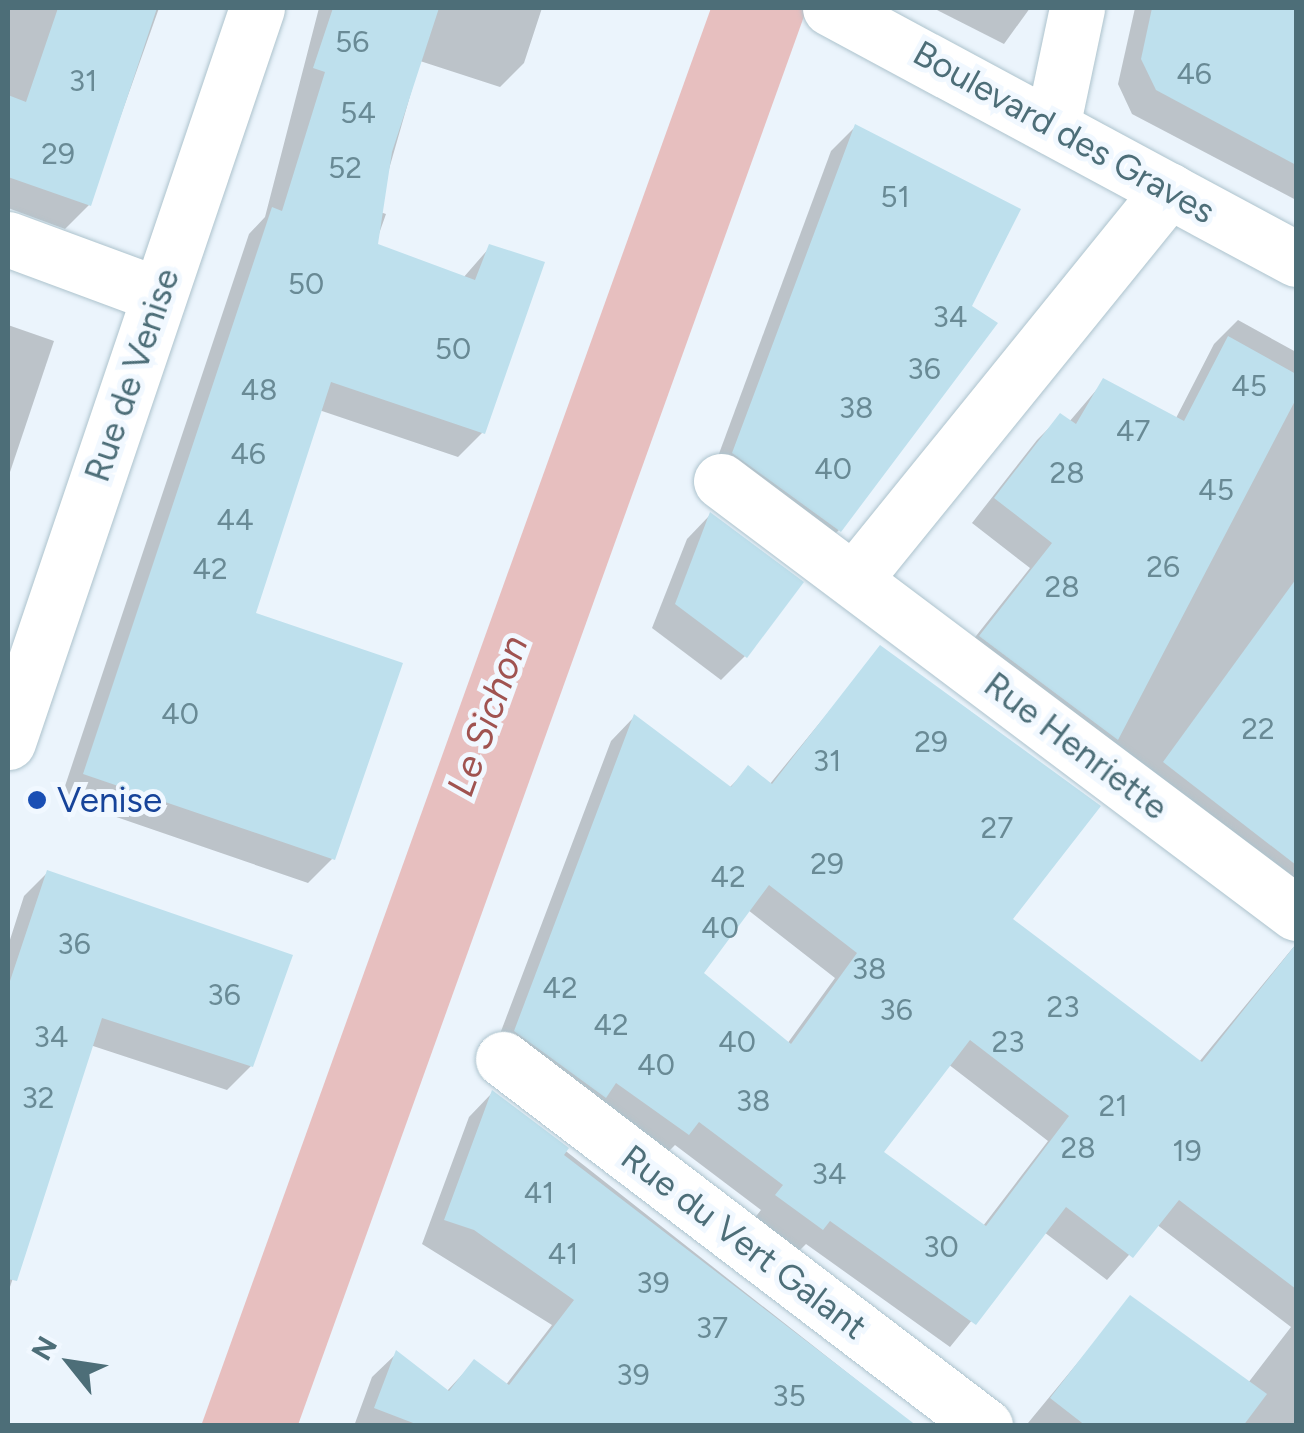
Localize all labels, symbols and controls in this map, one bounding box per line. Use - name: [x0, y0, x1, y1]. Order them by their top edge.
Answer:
- house number: 56: [335, 24, 369, 60]
- street label: Boulevard des Graves: [906, 32, 1222, 232]
- house number: 46: [1176, 56, 1212, 92]
- house number: 31: [69, 63, 97, 99]
- house number: 54: [340, 95, 376, 131]
- house number: 29: [41, 136, 75, 172]
- house number: 52: [328, 150, 362, 186]
- house number: 51: [880, 179, 910, 215]
- street label: Rue de Venise: [76, 263, 188, 487]
- house number: 50: [288, 266, 324, 302]
- house number: 34: [933, 299, 967, 335]
- house number: 50: [435, 331, 471, 367]
- house number: 36: [907, 351, 941, 387]
- house number: 45: [1231, 368, 1267, 404]
- house number: 48: [240, 372, 278, 408]
- house number: 38: [839, 390, 873, 426]
- house number: 47: [1116, 413, 1150, 449]
- house number: 46: [230, 436, 266, 472]
- house number: 40: [814, 451, 852, 487]
- house number: 28: [1049, 455, 1085, 491]
- house number: 45: [1198, 472, 1234, 508]
- house number: 44: [216, 502, 254, 538]
- house number: 26: [1146, 549, 1180, 585]
- house number: 42: [192, 551, 228, 587]
- house number: 28: [1044, 569, 1080, 605]
- water label: Le Sichon: [438, 630, 538, 802]
- street label: Rue Henriette: [976, 663, 1176, 829]
- house number: 40: [161, 696, 199, 732]
- house number: 22: [1241, 711, 1275, 747]
- house number: 29: [914, 724, 948, 760]
- house number: 31: [813, 743, 841, 779]
- place label: Venise: [57, 779, 162, 821]
- marker: Venise: [26, 789, 48, 811]
- house number: 27: [981, 810, 1013, 846]
- house number: 29: [810, 846, 844, 882]
- house number: 42: [710, 859, 746, 895]
- house number: 40: [701, 910, 739, 946]
- house number: 36: [57, 926, 91, 962]
- house number: 38: [852, 951, 886, 987]
- house number: 42: [542, 970, 578, 1006]
- house number: 36: [207, 977, 241, 1013]
- house number: 23: [1046, 989, 1080, 1025]
- house number: 36: [879, 992, 913, 1028]
- house number: 42: [593, 1007, 629, 1043]
- house number: 34: [34, 1019, 68, 1055]
- house number: 40: [718, 1024, 756, 1060]
- house number: 23: [991, 1024, 1025, 1060]
- house number: 40: [637, 1047, 675, 1083]
- house number: 32: [21, 1080, 55, 1116]
- house number: 38: [736, 1083, 770, 1119]
- house number: 21: [1098, 1088, 1128, 1124]
- house number: 28: [1060, 1130, 1096, 1166]
- house number: 19: [1172, 1133, 1202, 1169]
- street label: Rue du Vert Galant: [613, 1136, 875, 1348]
- house number: 34: [812, 1156, 846, 1192]
- house number: 41: [523, 1175, 555, 1211]
- house number: 30: [923, 1229, 959, 1265]
- house number: 41: [547, 1236, 579, 1272]
- house number: 39: [636, 1265, 670, 1301]
- house number: 37: [696, 1310, 728, 1346]
- north arrow: [20, 1313, 120, 1413]
- text: N: [24, 1330, 64, 1366]
- house number: 39: [616, 1357, 650, 1393]
- house number: 35: [772, 1378, 806, 1414]

